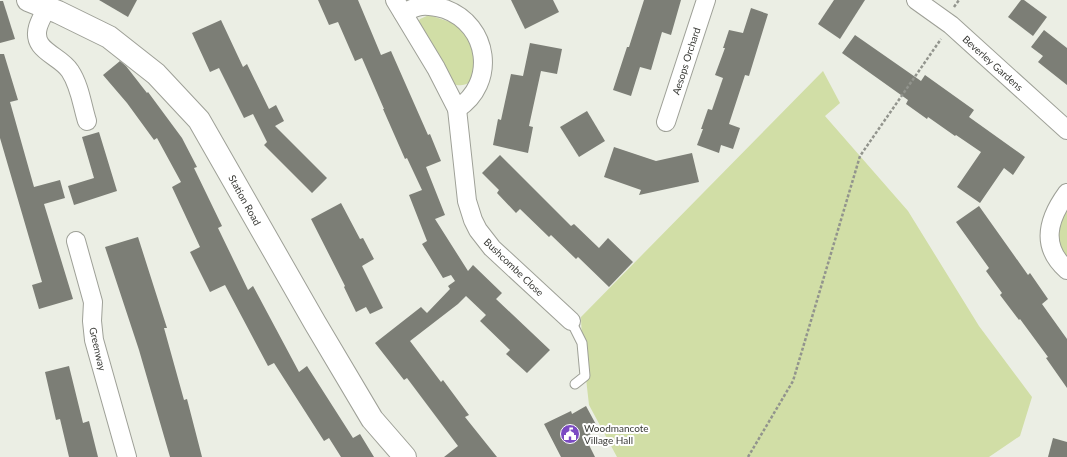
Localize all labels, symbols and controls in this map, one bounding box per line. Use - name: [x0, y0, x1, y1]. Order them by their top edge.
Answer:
- street label: Aesops Orchard: [669, 26, 703, 96]
- street label: Beverley Gardens: [960, 33, 1026, 93]
- street label: Station Road: [226, 173, 264, 227]
- street label: Bushcombe Close: [482, 236, 546, 298]
- street label: Greenway: [87, 326, 109, 373]
- place label: Woodmancote Village Hall: [584, 422, 649, 446]
- public building icon: Woodmancote Village Hall: [559, 423, 581, 445]

